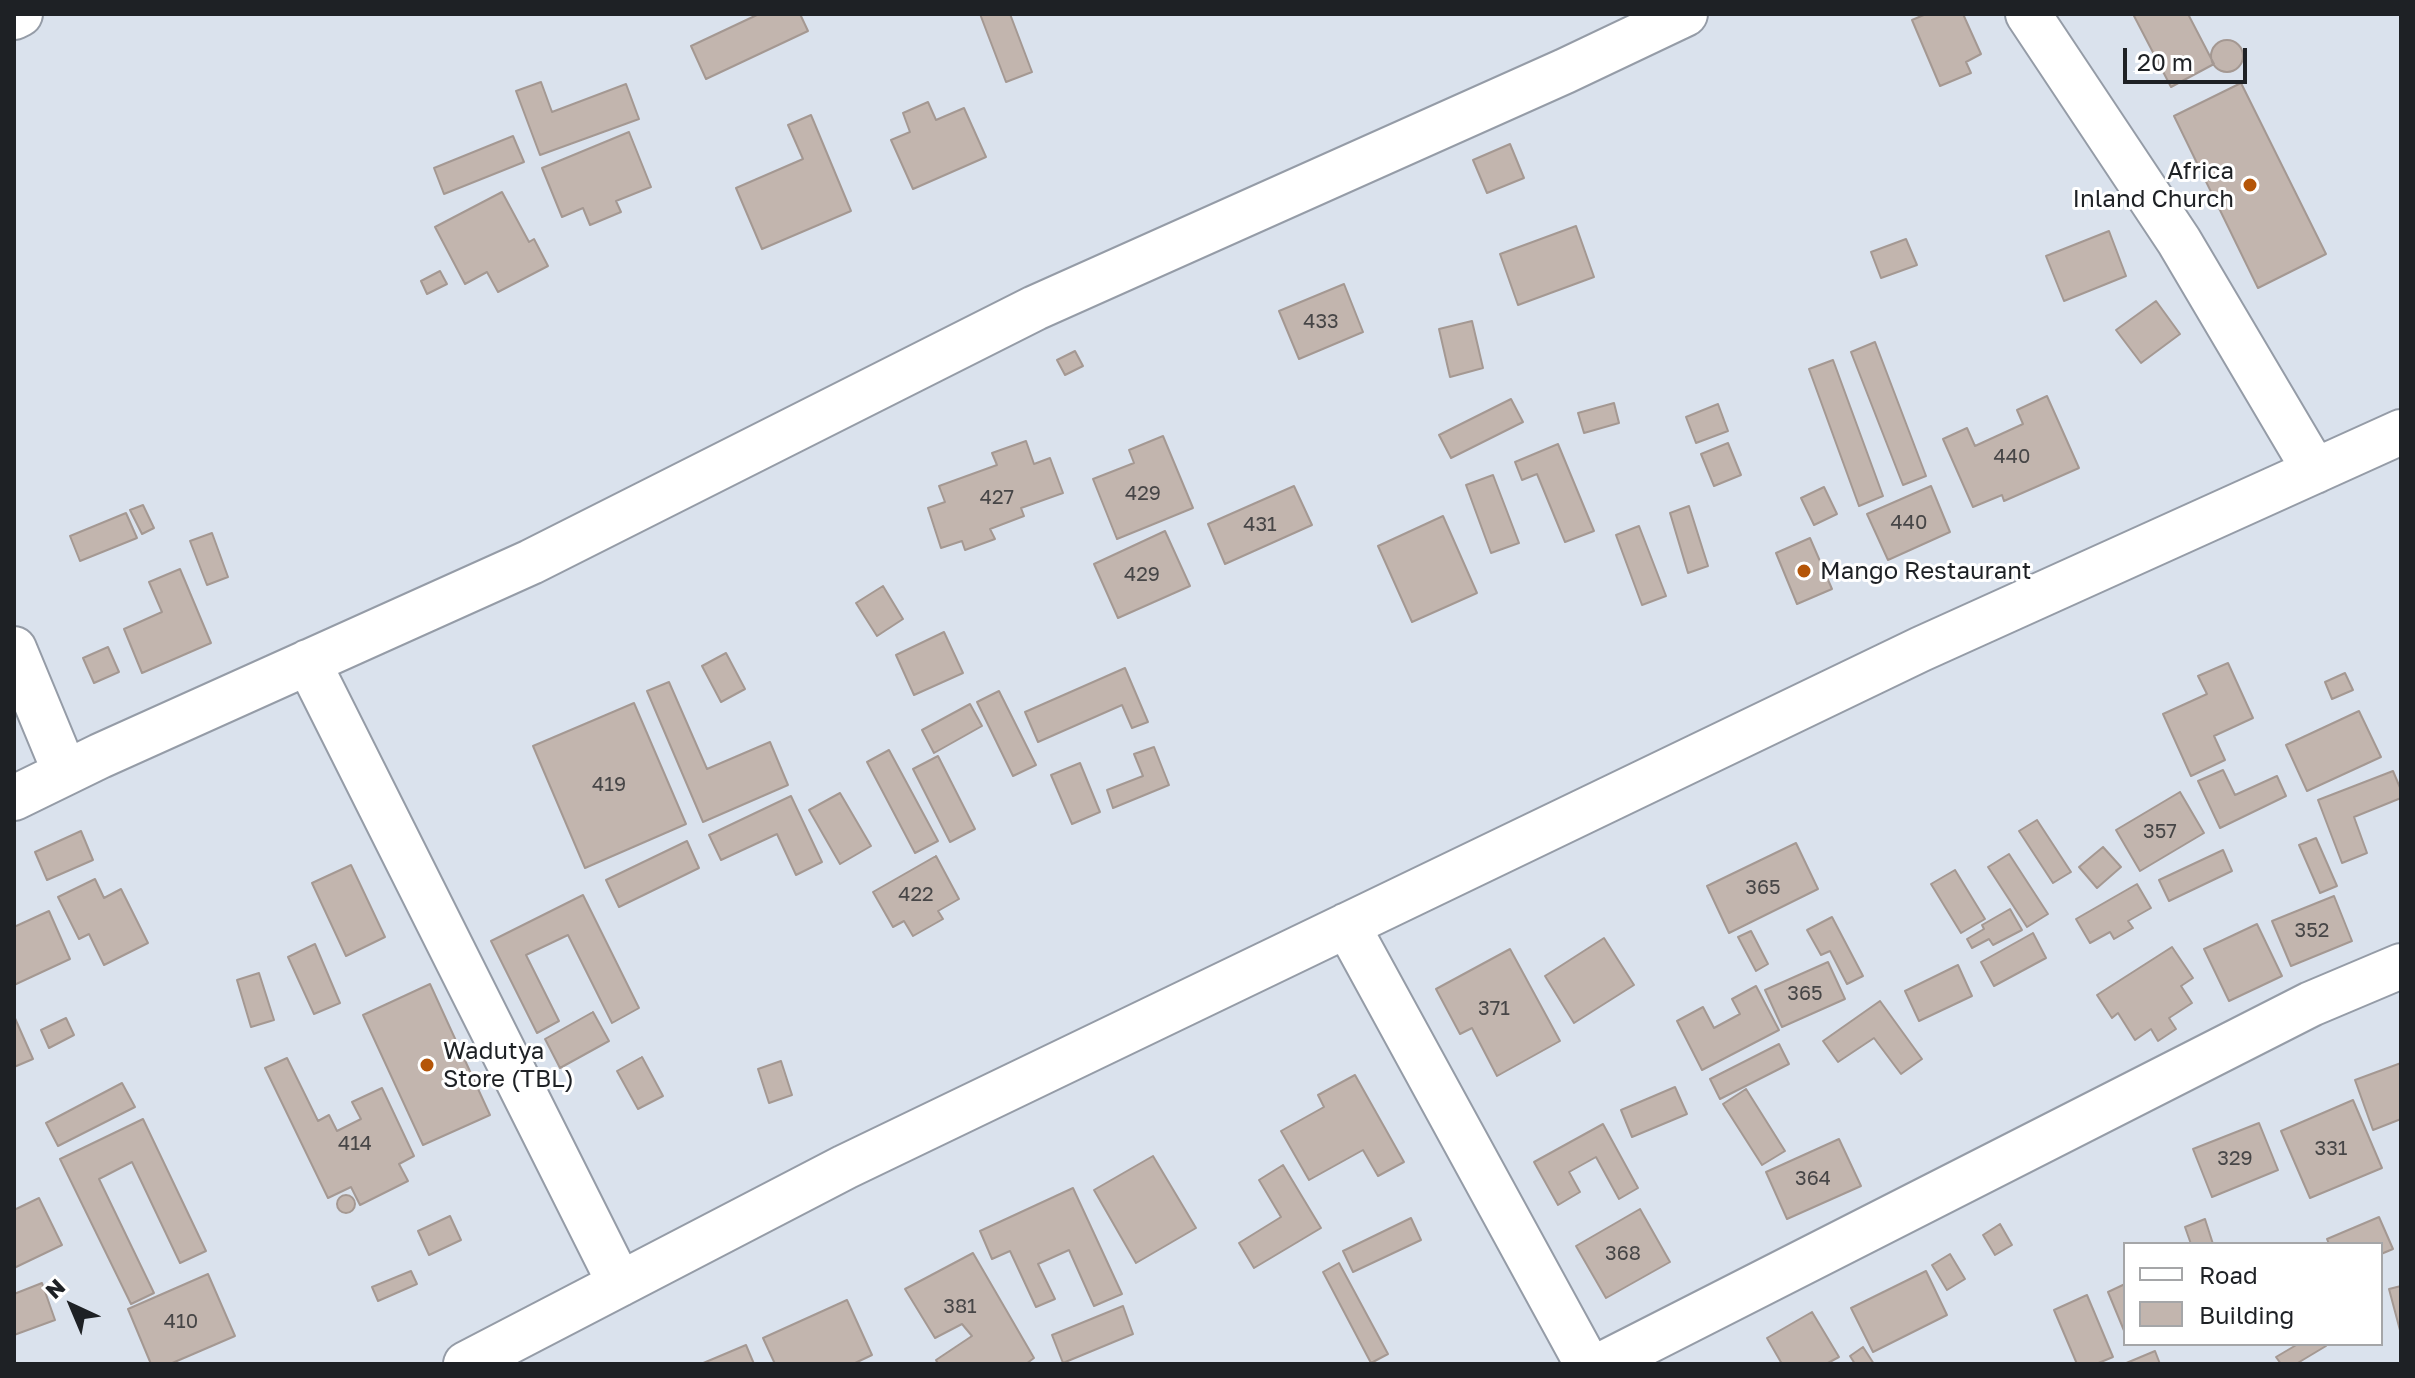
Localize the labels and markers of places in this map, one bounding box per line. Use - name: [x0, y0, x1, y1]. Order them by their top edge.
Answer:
- place label: Africa Inland Church: [2072, 157, 2234, 213]
- marker: Africa Inland Church: [2241, 176, 2259, 194]
- place label: Mango Restaurant: [1820, 557, 2031, 585]
- marker: Mango Restaurant: [1795, 562, 1813, 580]
- place label: Wadutya Store (TBL): [443, 1037, 574, 1093]
- marker: Wadutya Store (TBL): [418, 1056, 436, 1074]

